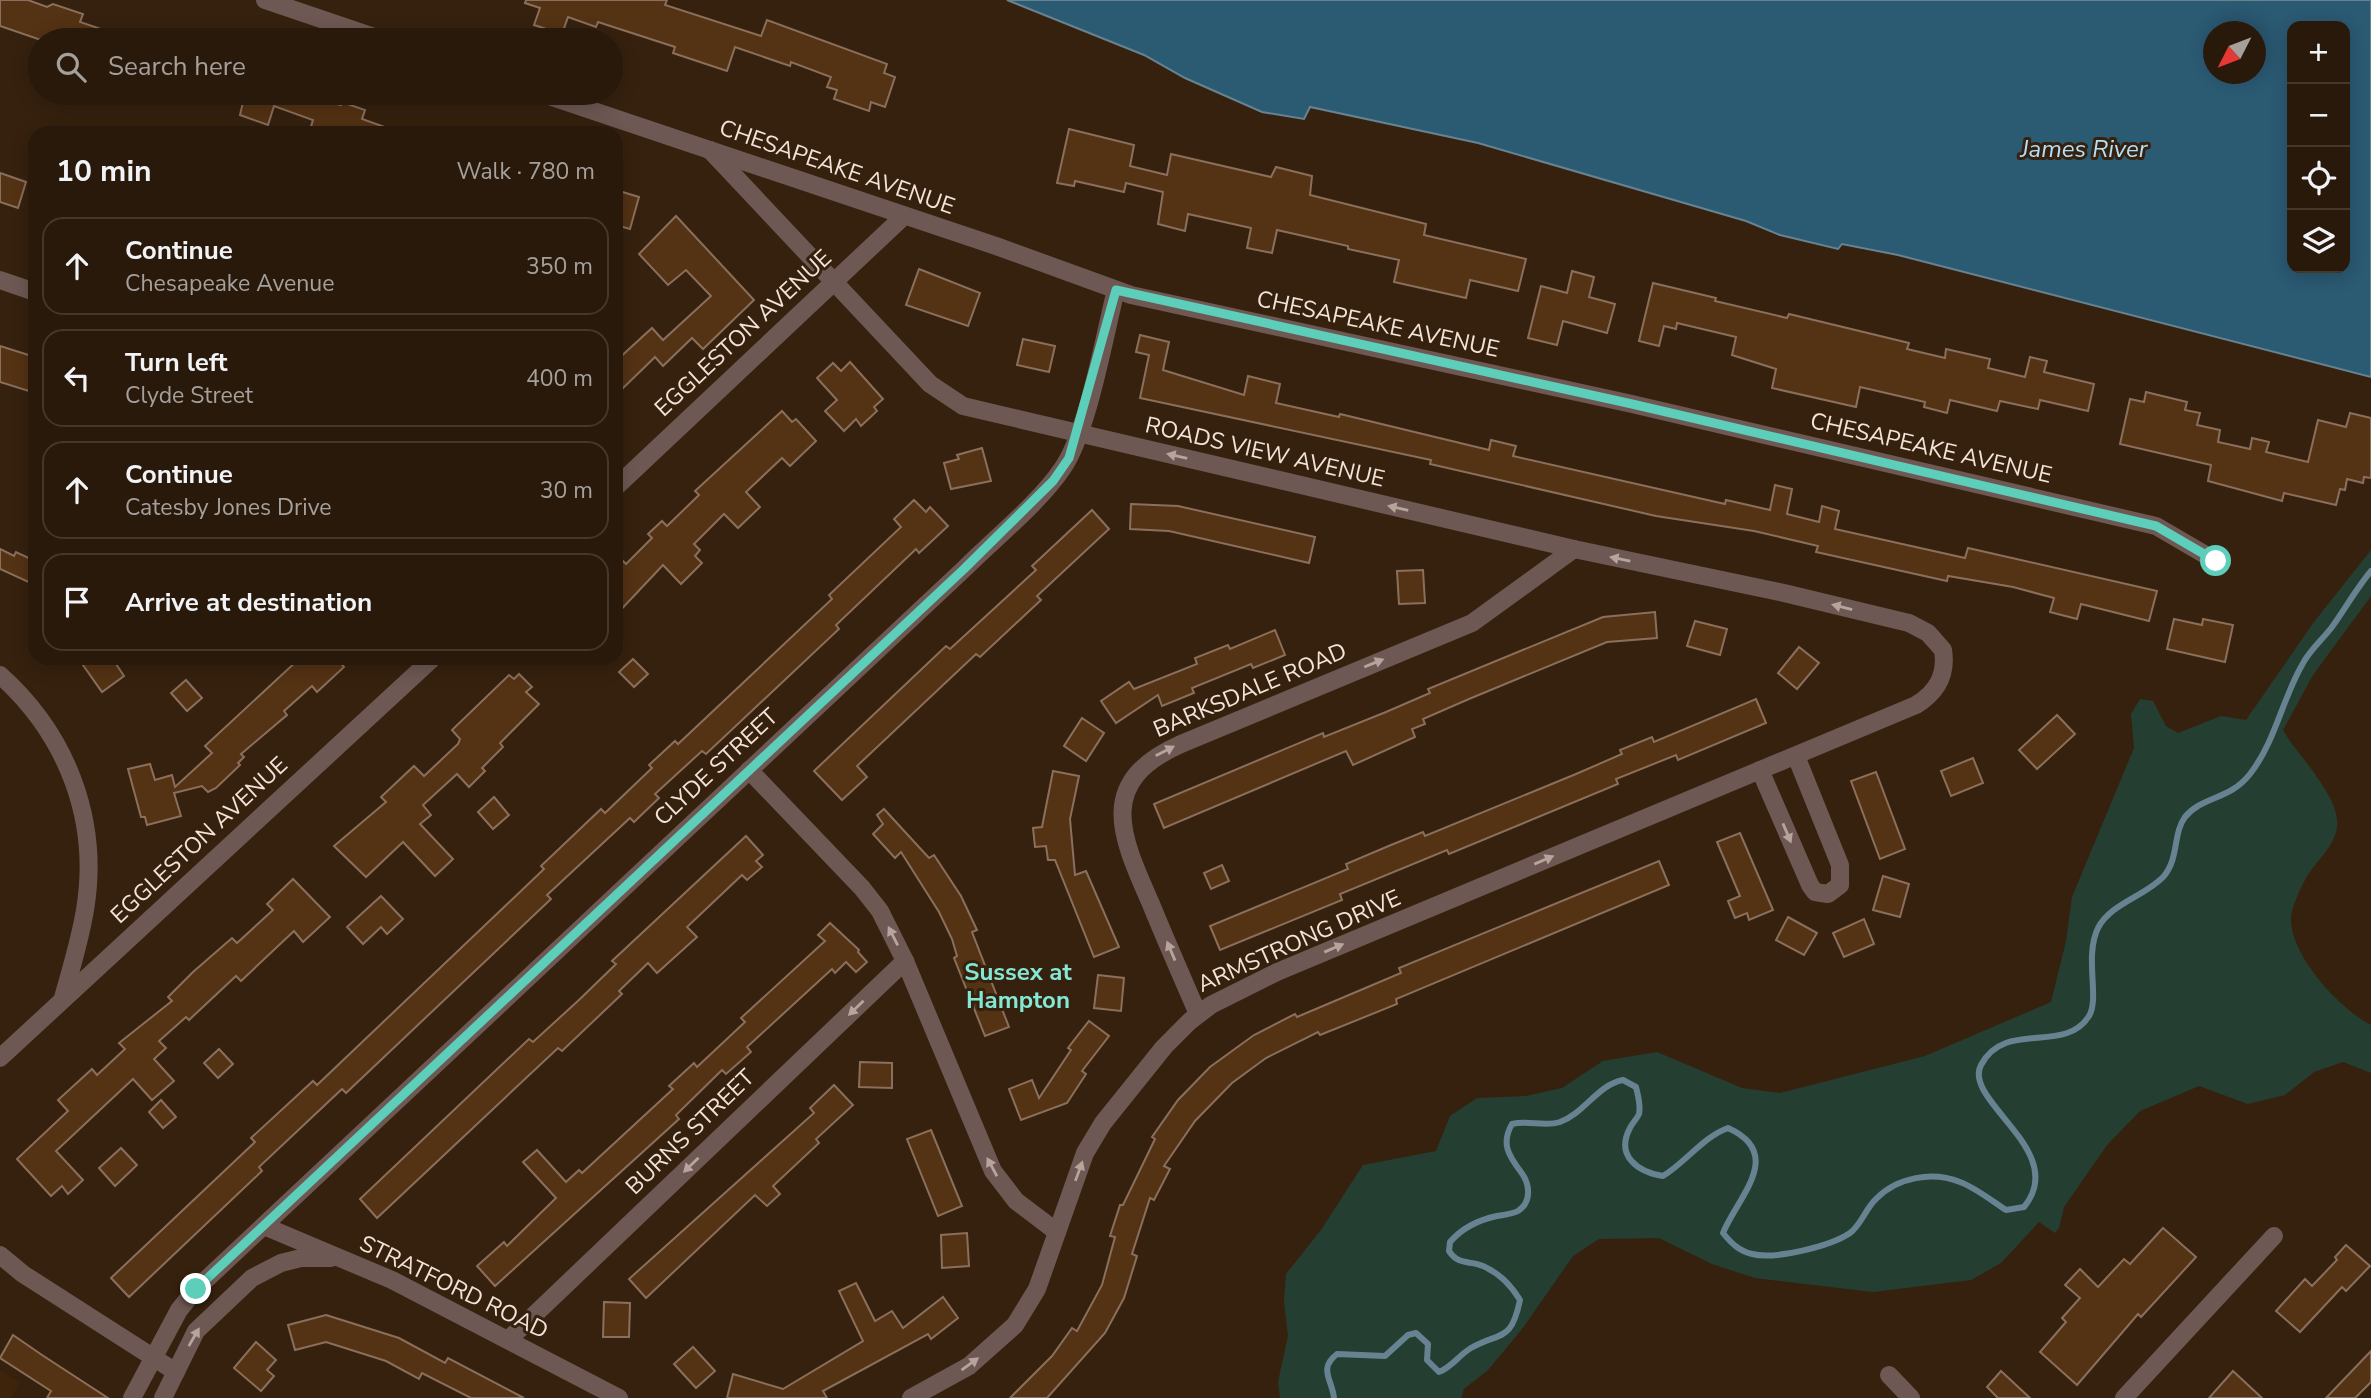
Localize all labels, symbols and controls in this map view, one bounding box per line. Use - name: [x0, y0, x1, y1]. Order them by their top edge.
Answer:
- north arrow: [2203, 21, 2266, 84]
- map controls: [2287, 21, 2350, 273]
- button: +: [2287, 21, 2350, 84]
- search box: [28, 28, 623, 105]
- icon: search: [52, 48, 90, 86]
- text: Search here: [108, 49, 246, 84]
- button: −: [2287, 84, 2350, 147]
- street label: CHESAPEAKE AVENUE: [715, 112, 959, 222]
- water label: James River: [2020, 133, 2149, 165]
- button: locate: [2287, 147, 2350, 210]
- text: 10 min: [56, 151, 152, 192]
- text: Walk · 780 m: [456, 156, 595, 187]
- button: layers: [2287, 210, 2350, 273]
- text: Continue: [125, 233, 233, 268]
- street label: EGGLESTON AVENUE: [648, 243, 838, 423]
- icon: ahead: [58, 247, 96, 285]
- text: 350 m: [526, 251, 593, 282]
- text: Chesapeake Avenue: [125, 268, 335, 299]
- street label: CHESAPEAKE AVENUE: [1254, 283, 1502, 365]
- text: Turn left: [125, 345, 228, 380]
- icon: left: [58, 359, 96, 397]
- text: 400 m: [526, 363, 593, 394]
- text: Clyde Street: [125, 380, 253, 411]
- street label: CHESAPEAKE AVENUE: [1807, 405, 2055, 491]
- street label: ROADS VIEW AVENUE: [1142, 409, 1388, 495]
- one-way arrow: [1166, 451, 1188, 462]
- text: Continue: [125, 457, 233, 492]
- icon: ahead: [58, 471, 96, 509]
- text: 30 m: [540, 475, 593, 506]
- text: Catesby Jones Drive: [125, 492, 332, 523]
- one-way arrow: [1387, 502, 1409, 513]
- route start: [2200, 545, 2231, 576]
- one-way arrow: [1609, 553, 1631, 564]
- icon: arrive: [58, 583, 96, 621]
- text: Arrive at destination: [125, 585, 372, 620]
- one-way arrow: [1831, 601, 1853, 612]
- street label: BARKSDALE ROAD: [1149, 635, 1351, 745]
- one-way arrow: [1364, 658, 1385, 669]
- street label: CLYDE STREET: [647, 701, 785, 833]
- one-way arrow: [1155, 746, 1175, 757]
- street label: EGGLESTON AVENUE: [104, 750, 294, 930]
- one-way arrow: [1781, 823, 1793, 843]
- one-way arrow: [1534, 855, 1555, 866]
- street label: ARMSTRONG DRIVE: [1192, 882, 1406, 1000]
- one-way arrow: [888, 926, 899, 946]
- one-way arrow: [1165, 941, 1177, 961]
- one-way arrow: [1324, 943, 1345, 954]
- district label: Sussex at Hampton: [964, 956, 1072, 1016]
- one-way arrow: [847, 1000, 865, 1016]
- street label: BURNS STREET: [619, 1062, 761, 1202]
- one-way arrow: [682, 1157, 700, 1173]
- one-way arrow: [987, 1157, 998, 1177]
- one-way arrow: [1074, 1160, 1085, 1181]
- street label: STRATFORD ROAD: [354, 1228, 554, 1346]
- route end: [180, 1273, 211, 1304]
- one-way arrow: [188, 1328, 200, 1347]
- one-way arrow: [961, 1357, 979, 1371]

